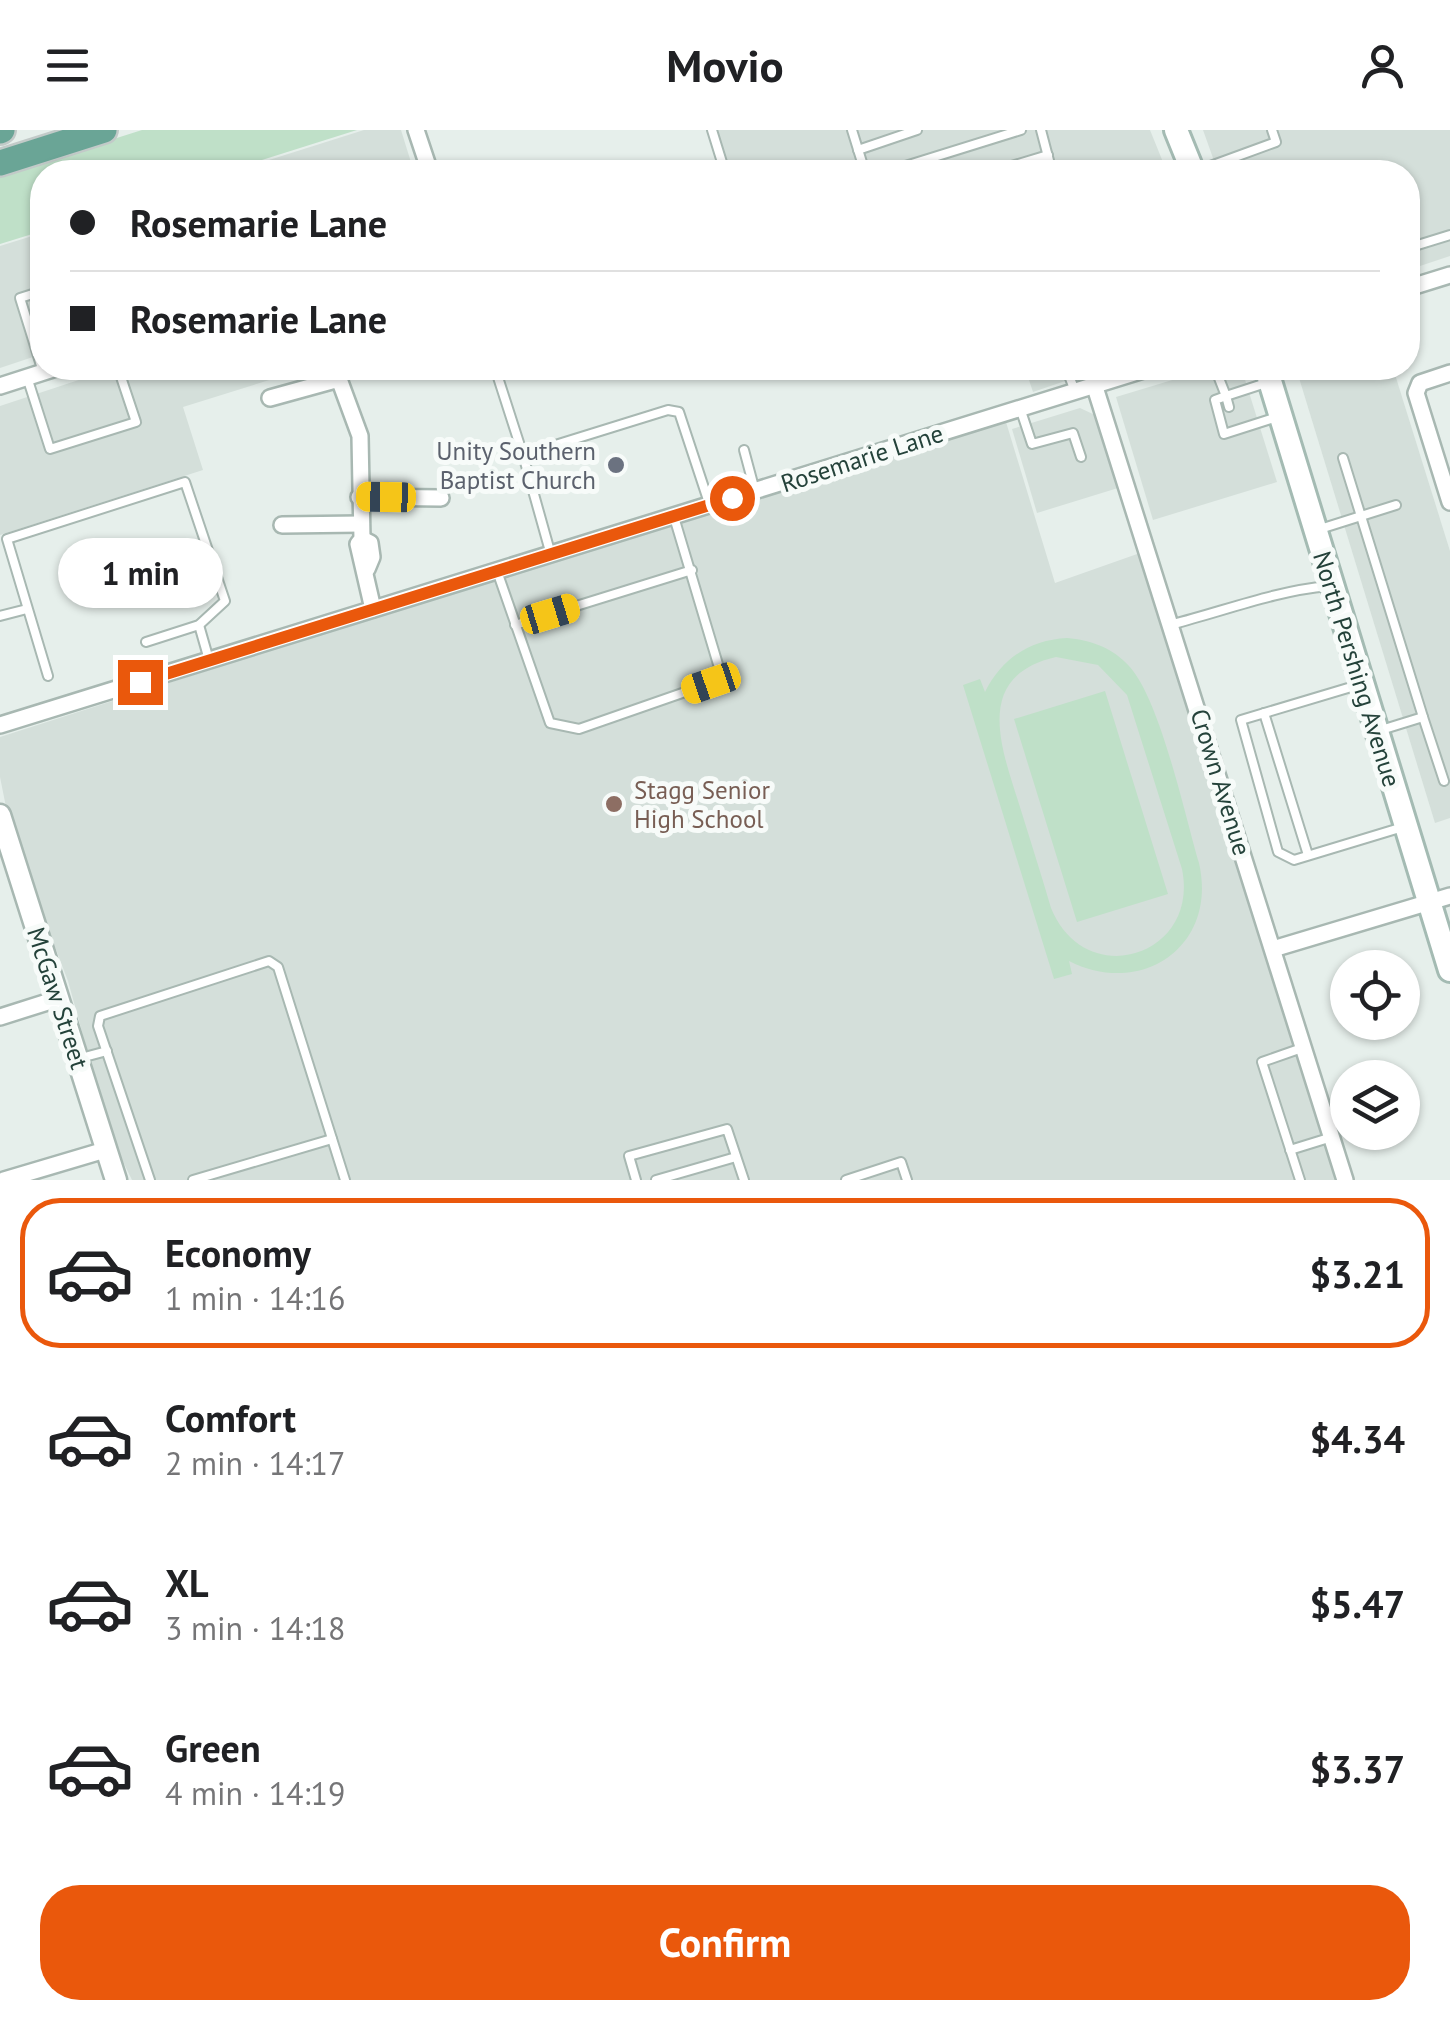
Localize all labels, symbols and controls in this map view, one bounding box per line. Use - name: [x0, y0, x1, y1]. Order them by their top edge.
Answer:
- text: Movio: [666, 36, 784, 94]
- icon: menu: [40, 38, 95, 93]
- icon: person: [1355, 38, 1410, 93]
- text: Rosemarie Lane: [130, 198, 387, 247]
- text: Rosemarie Lane: [130, 294, 387, 343]
- street label: Rosemarie Lane: [777, 417, 947, 499]
- place label: Unity Southern Baptist Church: [436, 435, 596, 496]
- marker: Unity Southern Baptist Church: [605, 454, 627, 476]
- route start: [710, 476, 755, 521]
- car: [356, 481, 416, 513]
- callout: 1 min: [58, 537, 222, 607]
- street label: North Pershing Avenue: [1306, 547, 1408, 791]
- text: 1 min: [101, 552, 180, 594]
- car: [517, 591, 583, 637]
- car: [678, 659, 744, 707]
- route end: [118, 660, 163, 705]
- street label: Crown Avenue: [1184, 705, 1258, 859]
- place label: Stagg Senior High School: [634, 774, 770, 835]
- marker: Stagg Senior High School: [603, 793, 625, 815]
- street label: McGaw Street: [20, 923, 96, 1073]
- map controls: [1330, 950, 1420, 1150]
- button: locate: [1330, 950, 1420, 1040]
- button: layers: [1330, 1060, 1420, 1150]
- icon: car: [45, 1228, 135, 1318]
- text: Economy: [165, 1228, 311, 1277]
- text: $3.21: [1309, 1249, 1405, 1298]
- text: 1 min · 14:16: [165, 1277, 345, 1319]
- icon: car: [45, 1393, 135, 1483]
- text: Comfort: [165, 1393, 296, 1442]
- text: $4.34: [1309, 1414, 1405, 1463]
- text: 2 min · 14:17: [165, 1442, 345, 1484]
- icon: car: [45, 1558, 135, 1648]
- text: XL: [165, 1558, 209, 1607]
- text: $5.47: [1309, 1579, 1405, 1628]
- text: 3 min · 14:18: [165, 1607, 345, 1649]
- icon: car: [45, 1723, 135, 1813]
- text: Green: [165, 1723, 261, 1772]
- text: $3.37: [1309, 1744, 1405, 1793]
- text: 4 min · 14:19: [165, 1772, 345, 1814]
- button: Confirm: [40, 1885, 1410, 2000]

